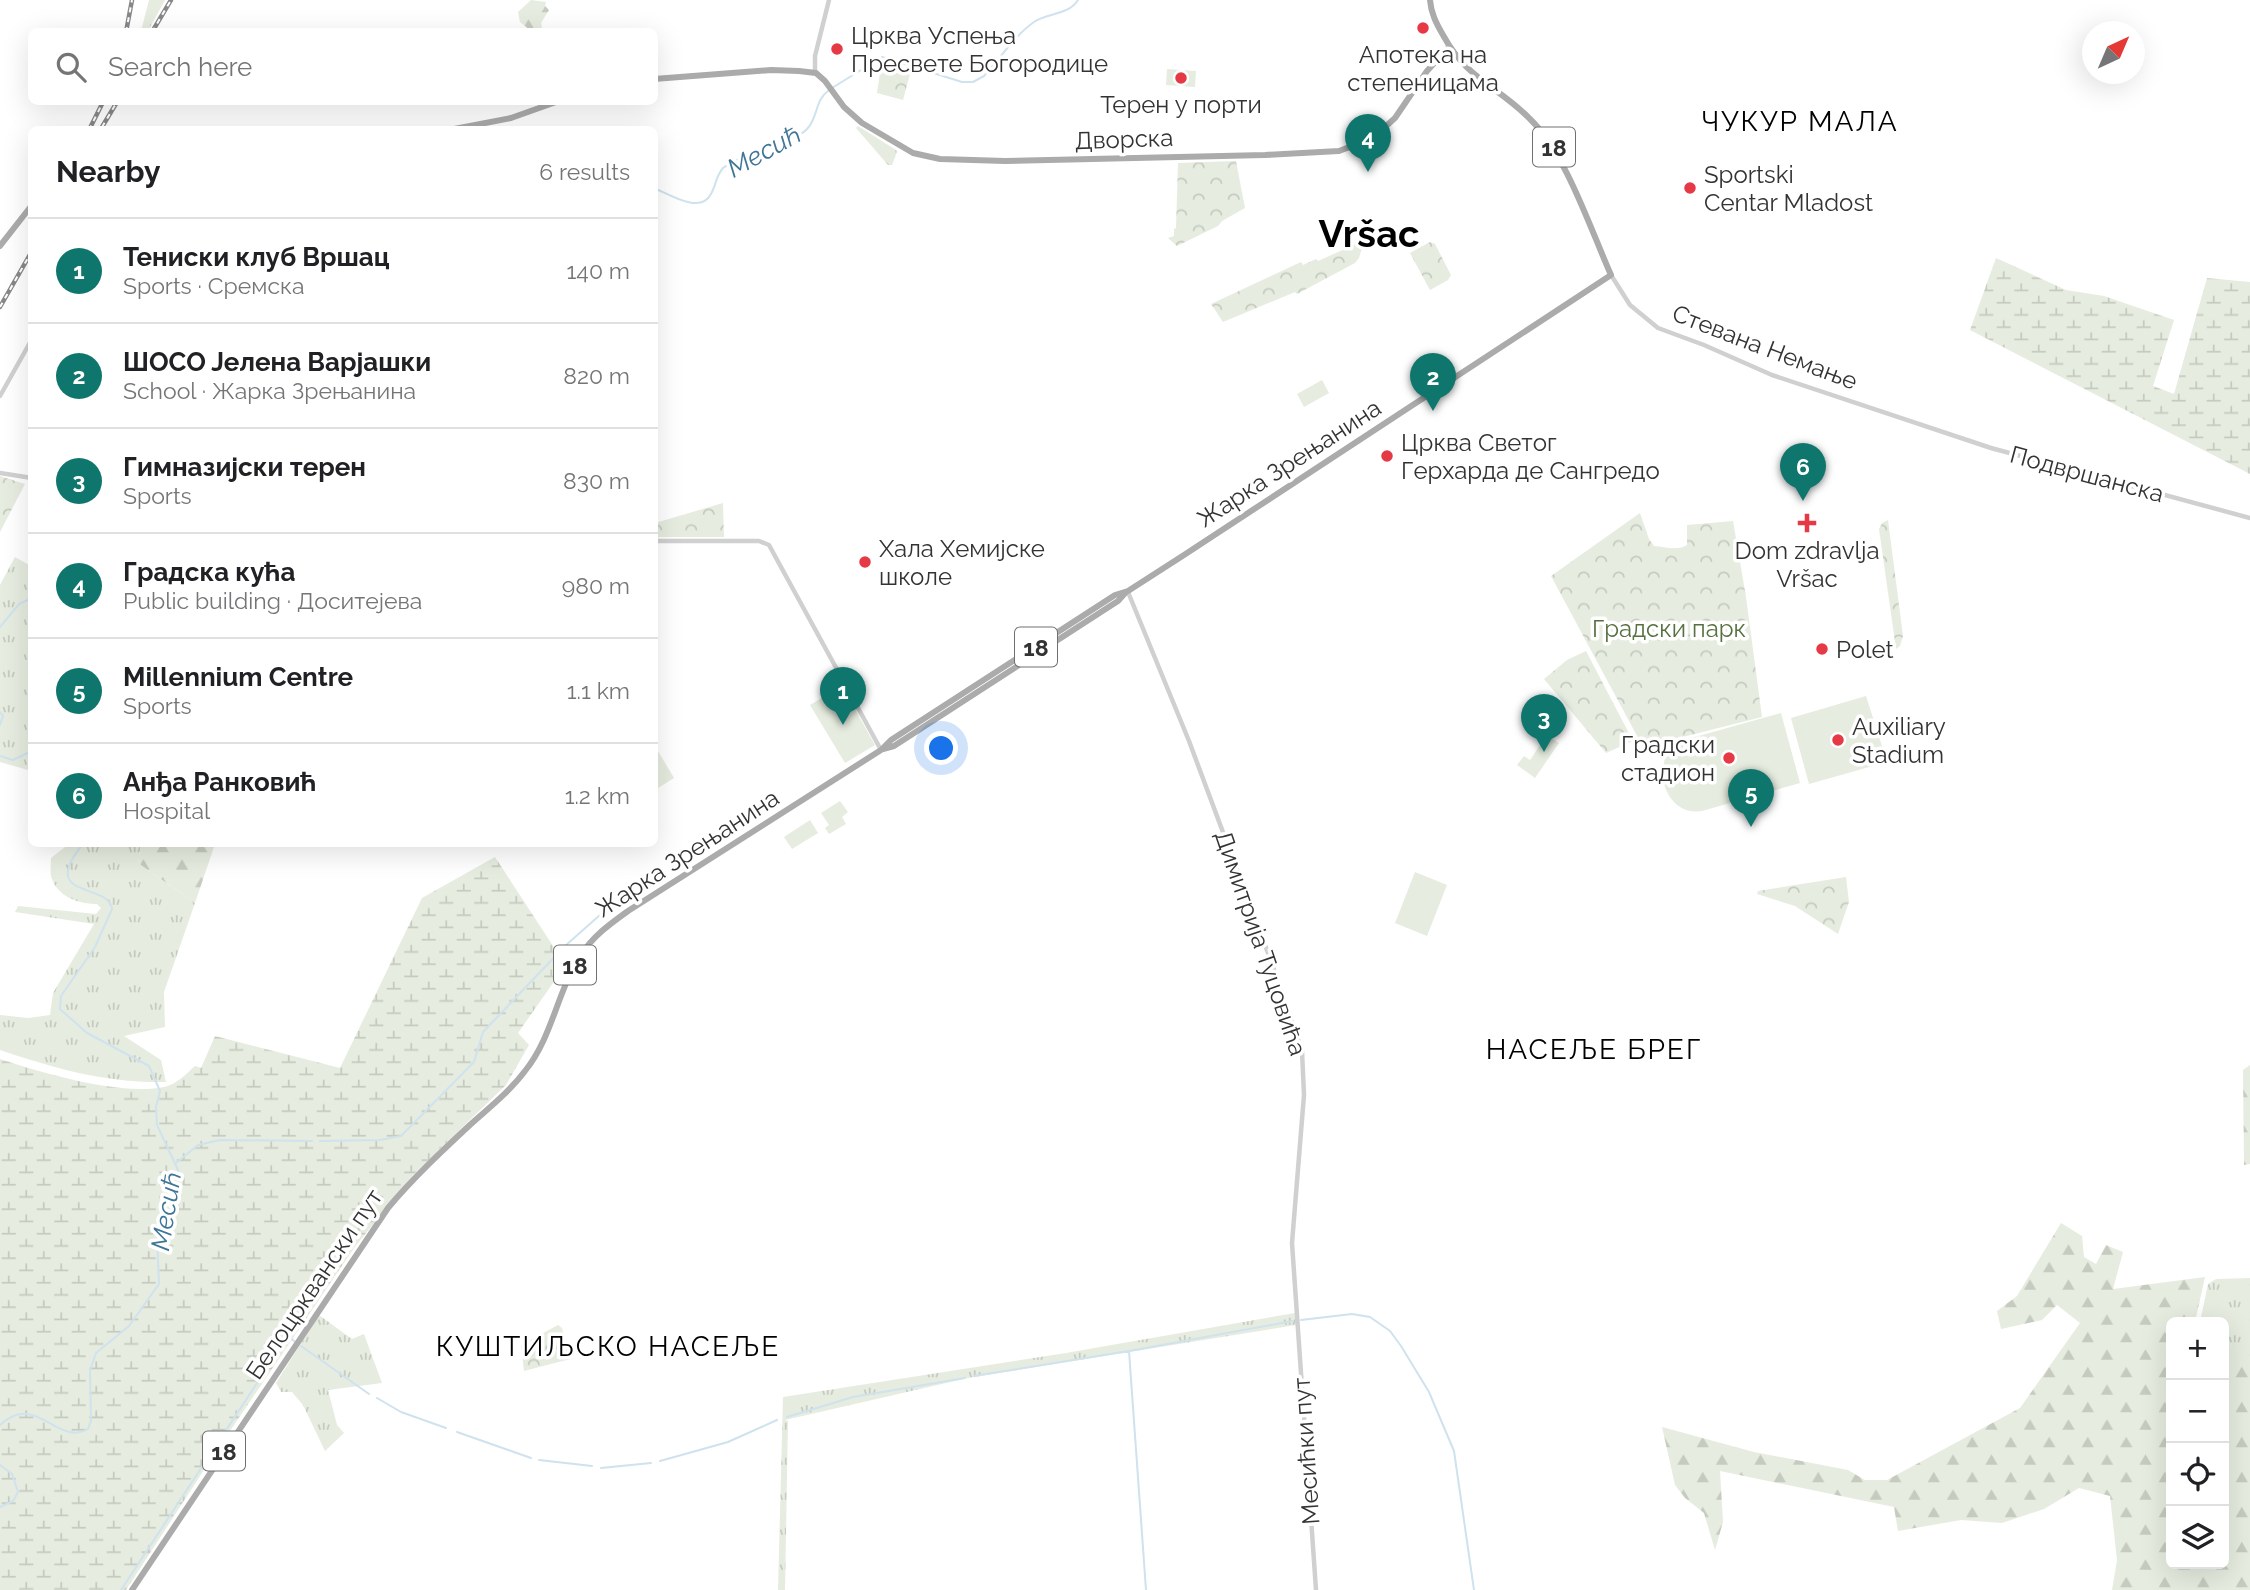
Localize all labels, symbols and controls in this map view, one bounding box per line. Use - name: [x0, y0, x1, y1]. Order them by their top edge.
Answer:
- marker: Апотека на степеницама: [1415, 20, 1431, 36]
- place label: Црква Успења Пресвете Богородице: [851, 21, 1108, 78]
- north arrow: [2082, 21, 2145, 84]
- search box: [28, 28, 658, 105]
- place label: Апотека на степеницама: [1347, 40, 1499, 97]
- marker: Црква Успења Пресвете Богородице: [829, 41, 845, 57]
- icon: search: [52, 48, 90, 86]
- text: Search here: [108, 52, 252, 82]
- marker: Терен у порти: [1173, 70, 1189, 86]
- place label: Терен у порти: [1100, 90, 1262, 119]
- district label: ЧУКУР МАЛА: [1701, 105, 1899, 138]
- pin: 4: [1345, 114, 1391, 172]
- water label: Месић: [722, 119, 806, 183]
- street label: Дворска: [1074, 123, 1174, 155]
- road number: 18: [1533, 128, 1575, 166]
- text: Nearby: [56, 154, 160, 189]
- text: 6 results: [539, 158, 630, 185]
- place label: Sportski Centar Mladost: [1704, 160, 1873, 217]
- marker: Sportski Centar Mladost: [1682, 180, 1698, 196]
- district label: Vršac: [1319, 211, 1419, 256]
- text: Тениски клуб Вршац: [123, 242, 390, 272]
- text: 1: [73, 257, 85, 284]
- text: 140 m: [567, 257, 630, 284]
- text: Sports · Сремска: [123, 272, 304, 299]
- street label: Стевана Немање: [1668, 298, 1862, 396]
- text: ШОСО Јелена Варјашки: [123, 347, 431, 377]
- pin: 2: [1410, 353, 1456, 411]
- text: 2: [73, 362, 85, 389]
- text: 820 m: [563, 362, 630, 389]
- text: School · Жарка Зрењанина: [123, 377, 416, 404]
- street label: Жарка Зрењанина: [1192, 393, 1386, 533]
- place label: Црква Светог Герхарда де Сангредо: [1401, 428, 1660, 485]
- street label: Подвршанска: [2007, 440, 2167, 508]
- pin: 6: [1780, 443, 1826, 501]
- marker: Црква Светог Герхарда де Сангредо: [1379, 448, 1395, 464]
- text: Гимназијски терен: [123, 452, 366, 482]
- text: 3: [73, 467, 85, 494]
- text: 830 m: [563, 467, 630, 494]
- text: Sports: [123, 482, 192, 509]
- marker: Dom zdravlja Vršac: [1797, 513, 1817, 533]
- place label: Хала Хемијске школе: [879, 534, 1045, 591]
- place label: Dom zdravlja Vršac: [1735, 536, 1879, 593]
- marker: Хала Хемијске школе: [857, 554, 873, 570]
- text: Градска кућа: [123, 557, 295, 587]
- text: 4: [72, 572, 86, 599]
- text: 980 m: [562, 572, 630, 599]
- text: Public building · Доситејева: [123, 587, 422, 614]
- park label: Градски парк: [1592, 614, 1746, 643]
- road number: 18: [1015, 628, 1057, 666]
- place label: Polet: [1836, 635, 1894, 664]
- marker: Polet: [1814, 641, 1830, 657]
- text: Millennium Centre: [123, 662, 353, 692]
- pin: 1: [820, 667, 866, 725]
- text: 5: [73, 677, 85, 704]
- text: 1.1 km: [567, 677, 630, 704]
- text: Sports: [123, 692, 192, 719]
- pin: 3: [1521, 694, 1567, 752]
- place label: Auxiliary Stadium: [1852, 712, 1946, 769]
- place label: Градски стадион: [1621, 730, 1715, 787]
- your location: [924, 731, 958, 765]
- marker: Auxiliary Stadium: [1830, 732, 1846, 748]
- marker: Градски стадион: [1721, 750, 1737, 766]
- text: Анђа Ранковић: [123, 767, 316, 797]
- pin: 5: [1728, 769, 1774, 827]
- text: 6: [72, 782, 86, 809]
- text: 1.2 km: [565, 782, 630, 809]
- street label: Жарка Зрењанина: [590, 783, 784, 923]
- text: Hospital: [123, 797, 210, 824]
- street label: Димитрија Туцовића: [1209, 827, 1313, 1059]
- road number: 18: [554, 946, 596, 984]
- district label: НАСЕЉЕ БРЕГ: [1486, 1033, 1702, 1066]
- water label: Месић: [145, 1169, 187, 1253]
- street label: Белоцрквански пут: [240, 1183, 389, 1385]
- map controls: [2166, 1317, 2229, 1569]
- button: +: [2166, 1317, 2229, 1380]
- district label: КУШТИЉСКО НАСЕЉЕ: [436, 1330, 780, 1363]
- street label: Месићки пут: [1286, 1376, 1326, 1526]
- button: −: [2166, 1380, 2229, 1443]
- road number: 18: [203, 1432, 245, 1470]
- button: locate: [2166, 1443, 2229, 1506]
- button: layers: [2166, 1506, 2229, 1569]

